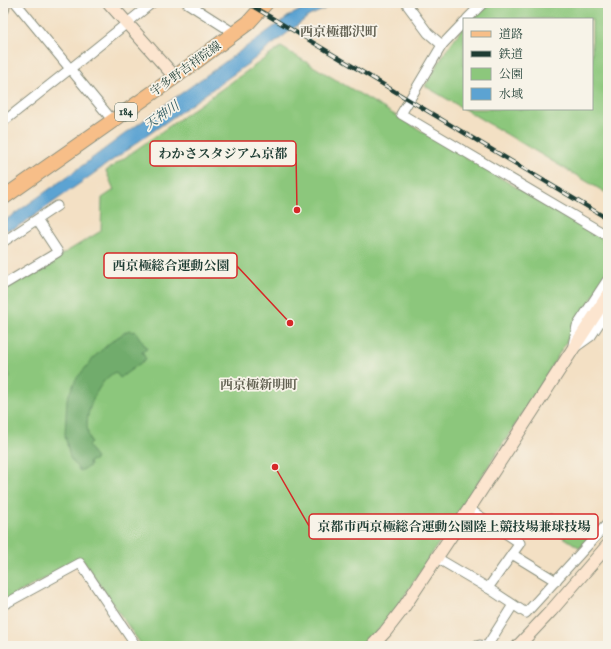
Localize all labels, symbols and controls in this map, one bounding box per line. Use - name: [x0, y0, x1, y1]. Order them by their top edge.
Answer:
- legend: [463, 18, 593, 110]
- district label: 西京極郡沢町: [300, 24, 378, 41]
- text: 道路: [499, 27, 523, 42]
- street label: 宇多野吉祥院線: [148, 38, 224, 100]
- text: 鉄道: [498, 47, 523, 62]
- text: 公園: [499, 67, 523, 82]
- text: 水域: [499, 87, 523, 102]
- water label: 天神川: [141, 97, 184, 134]
- road number: 184: [115, 103, 137, 121]
- callout: わかさスタジアム京都: [150, 141, 296, 166]
- text: わかさスタジアム京都: [158, 146, 288, 163]
- callout: 西京極総合運動公園: [104, 253, 237, 278]
- text: 西京極総合運動公園: [112, 258, 230, 275]
- district label: 西京極新明町: [220, 377, 298, 394]
- callout: 京都市西京極総合運動公園陸上競技場兼球技場: [309, 514, 598, 539]
- text: 京都市西京極総合運動公園陸上競技場兼球技場: [317, 519, 591, 536]

